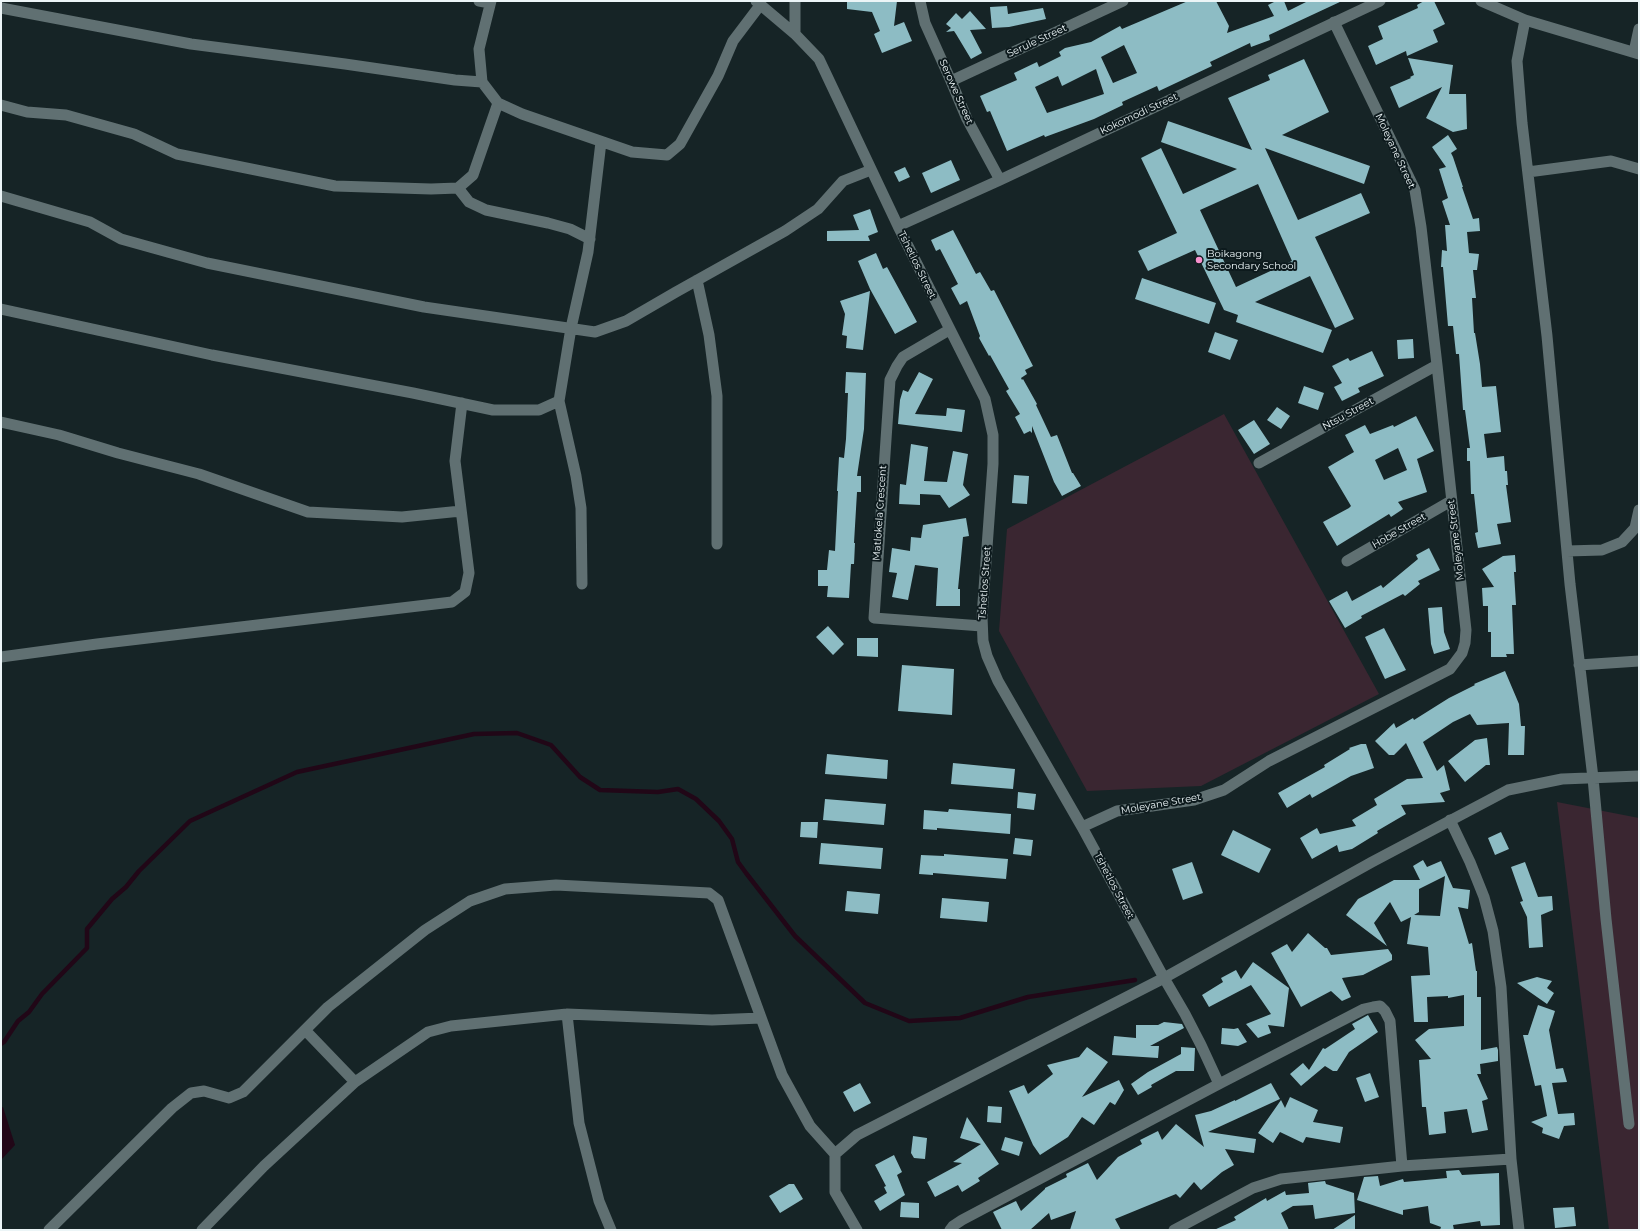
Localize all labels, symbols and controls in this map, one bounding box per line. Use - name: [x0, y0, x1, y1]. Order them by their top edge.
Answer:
- street label: Serule Street: [1005, 22, 1069, 60]
- street label: Serowe Street: [936, 58, 976, 126]
- street label: Kokomodi Street: [1098, 91, 1180, 137]
- street label: Moleyane Street: [1372, 112, 1418, 190]
- street label: Tshetlos Street: [895, 229, 939, 301]
- place label: Boikagong Secondary School: [1207, 248, 1296, 272]
- marker: Boikagong Secondary School: [1194, 255, 1204, 265]
- street label: Ntsu Street: [1320, 395, 1376, 433]
- street label: Matlokela Crescent: [871, 465, 889, 561]
- street label: Moleyane Street: [1445, 499, 1467, 581]
- street label: Hobe Street: [1370, 511, 1428, 551]
- street label: Tshetlos Street: [976, 546, 994, 620]
- street label: Moleyane Street: [1120, 791, 1202, 817]
- street label: Tshetlos Street: [1091, 851, 1137, 921]

